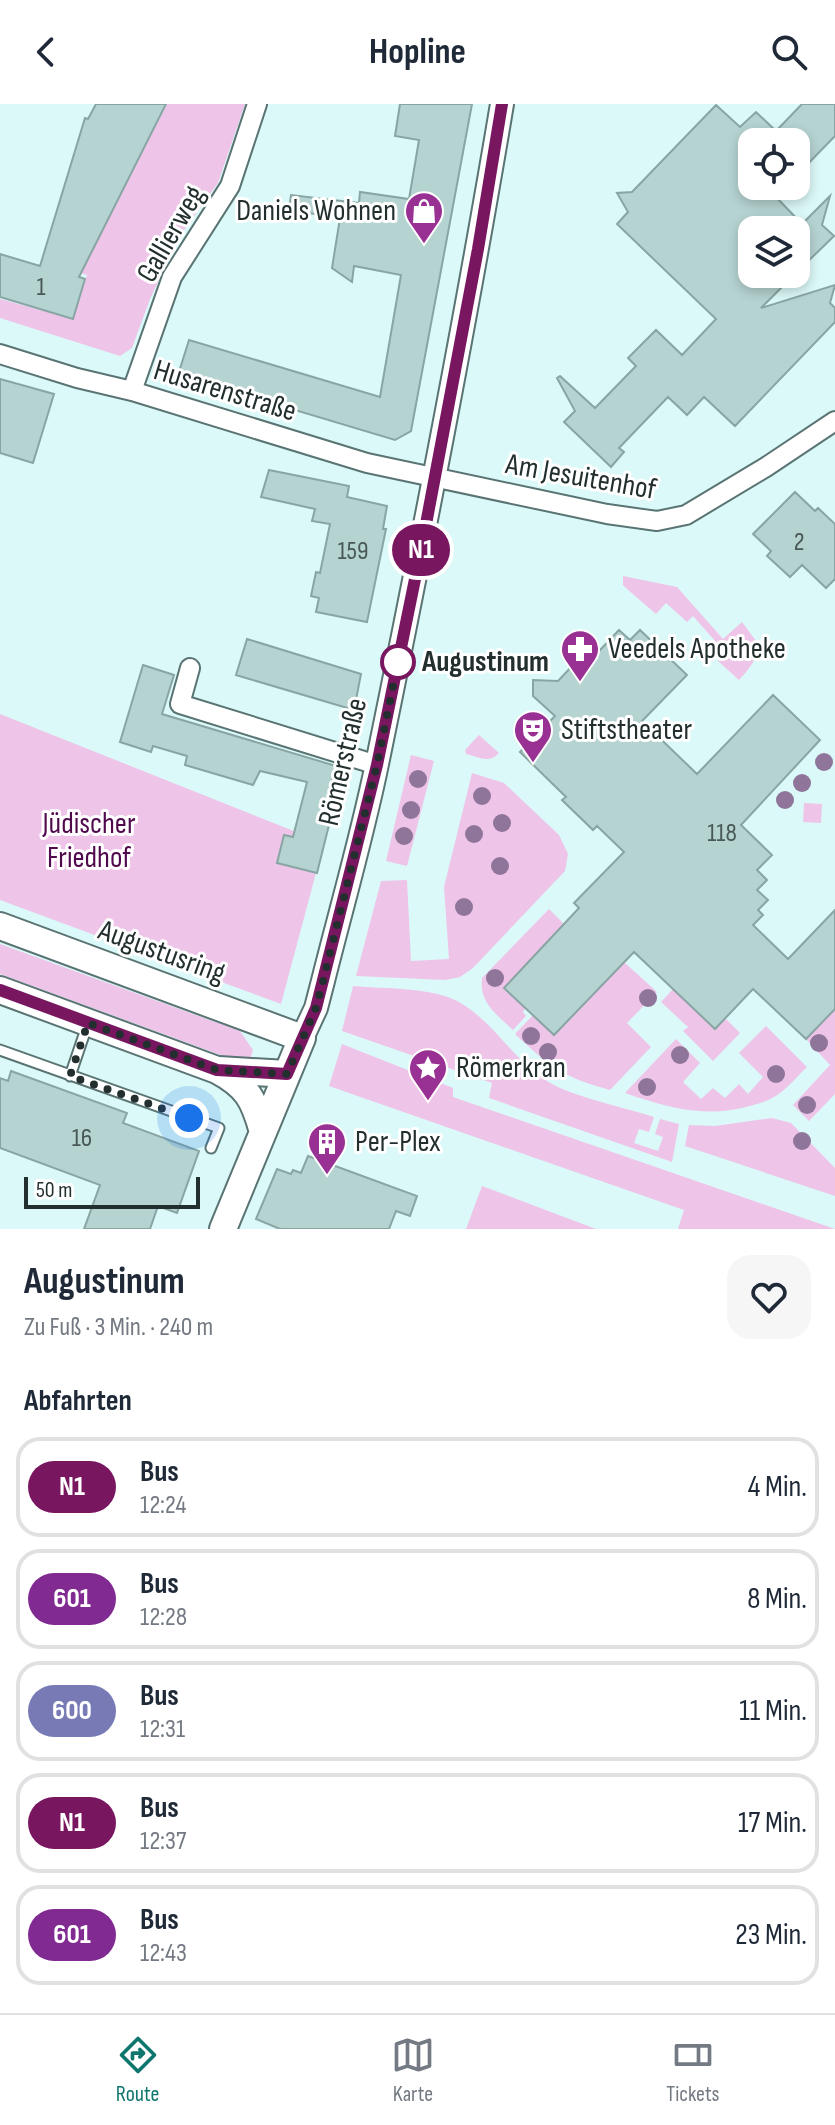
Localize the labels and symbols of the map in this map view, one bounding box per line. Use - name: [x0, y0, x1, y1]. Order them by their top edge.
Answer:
- street label: Gallierweg: [129, 179, 213, 289]
- shop icon: Daniels Wohnen: [403, 190, 445, 245]
- place label: Daniels Wohnen: [236, 193, 396, 229]
- house number: 1: [36, 272, 46, 303]
- street label: Husarenstraße: [149, 352, 301, 430]
- street label: Am Jesuitenhof: [502, 446, 659, 508]
- line badge: N1: [385, 524, 457, 576]
- house number: 2: [794, 527, 804, 558]
- house number: 159: [337, 536, 369, 567]
- pharmacy icon: Veedels Apotheke: [559, 628, 601, 683]
- place label: Veedels Apotheke: [608, 631, 786, 667]
- place label: Augustinum: [421, 644, 549, 680]
- marker: Augustinum: [381, 645, 415, 679]
- street label: Römerstraße: [311, 695, 375, 829]
- theatre icon: Stiftstheater: [512, 709, 554, 764]
- place label: Stiftstheater: [561, 712, 692, 748]
- park label: Jüdischer Friedhof: [41, 806, 136, 876]
- house number: 118: [707, 818, 737, 849]
- street label: Augustusring: [93, 912, 230, 992]
- place icon: Römerkran: [407, 1047, 449, 1102]
- place label: Römerkran: [456, 1050, 566, 1086]
- your location: [169, 1098, 209, 1138]
- building icon: Per-Plex: [306, 1121, 348, 1176]
- house number: 16: [72, 1123, 92, 1154]
- place label: Per-Plex: [355, 1124, 441, 1160]
- scale bar: [24, 1173, 200, 1209]

